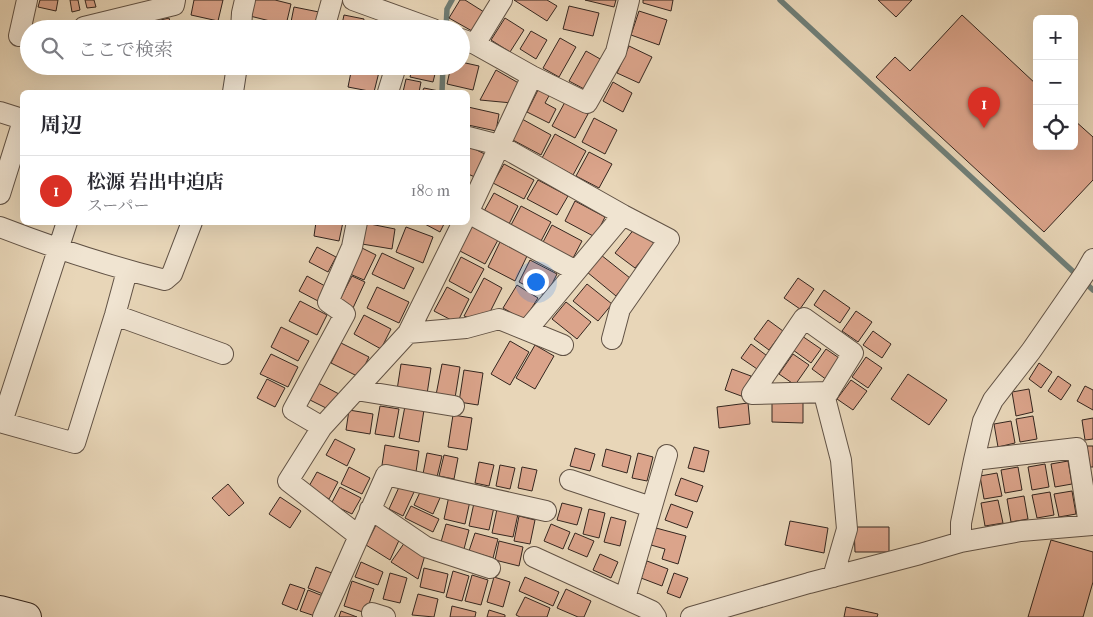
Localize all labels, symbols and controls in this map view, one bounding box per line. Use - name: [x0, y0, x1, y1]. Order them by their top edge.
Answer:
- map controls: [1033, 15, 1078, 150]
- button: +: [1033, 15, 1078, 60]
- search box: [20, 20, 470, 75]
- icon: search: [38, 34, 66, 62]
- text: ここで検索: [78, 39, 173, 61]
- button: −: [1033, 60, 1078, 105]
- pin: 1: [968, 87, 1000, 128]
- button: locate: [1033, 105, 1078, 150]
- text: 周辺: [40, 113, 82, 137]
- text: 松源 岩出中迫店: [87, 171, 224, 193]
- text: 1: [53, 181, 59, 200]
- text: 180 m: [411, 181, 450, 200]
- text: スーパー: [87, 196, 149, 215]
- your location: [523, 269, 549, 295]

